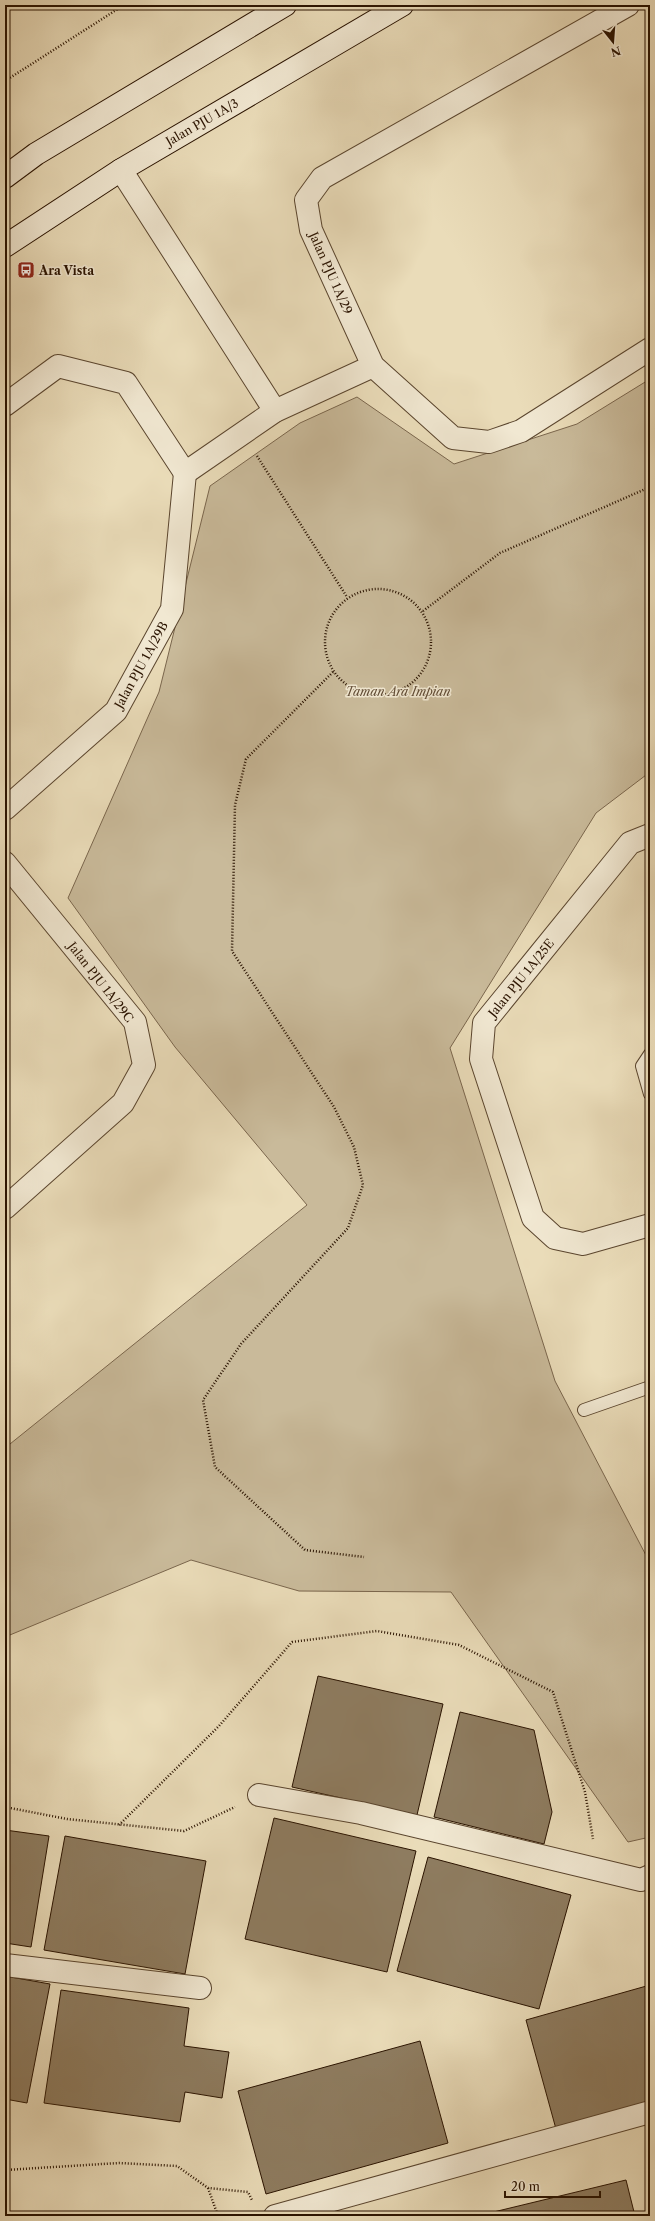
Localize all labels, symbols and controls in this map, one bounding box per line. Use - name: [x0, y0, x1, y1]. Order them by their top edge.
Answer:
- north arrow: [593, 22, 633, 62]
- text: N: [609, 43, 623, 60]
- street label: Jalan PJU 1A/3: [161, 95, 241, 150]
- street label: Jalan PJU 1A/29: [305, 228, 356, 316]
- bus stop icon: Ara Vista: [16, 260, 36, 280]
- place label: Ara Vista: [38, 263, 95, 278]
- street label: Jalan PJU 1A/29B: [110, 619, 171, 713]
- park label: Taman Ara Impian: [346, 684, 450, 699]
- street label: Jalan PJU 1A/25E: [484, 936, 557, 1022]
- street label: Jalan PJU 1A/29C: [64, 937, 137, 1025]
- scale bar: [505, 2173, 600, 2199]
- text: 20 m: [511, 2179, 540, 2194]

